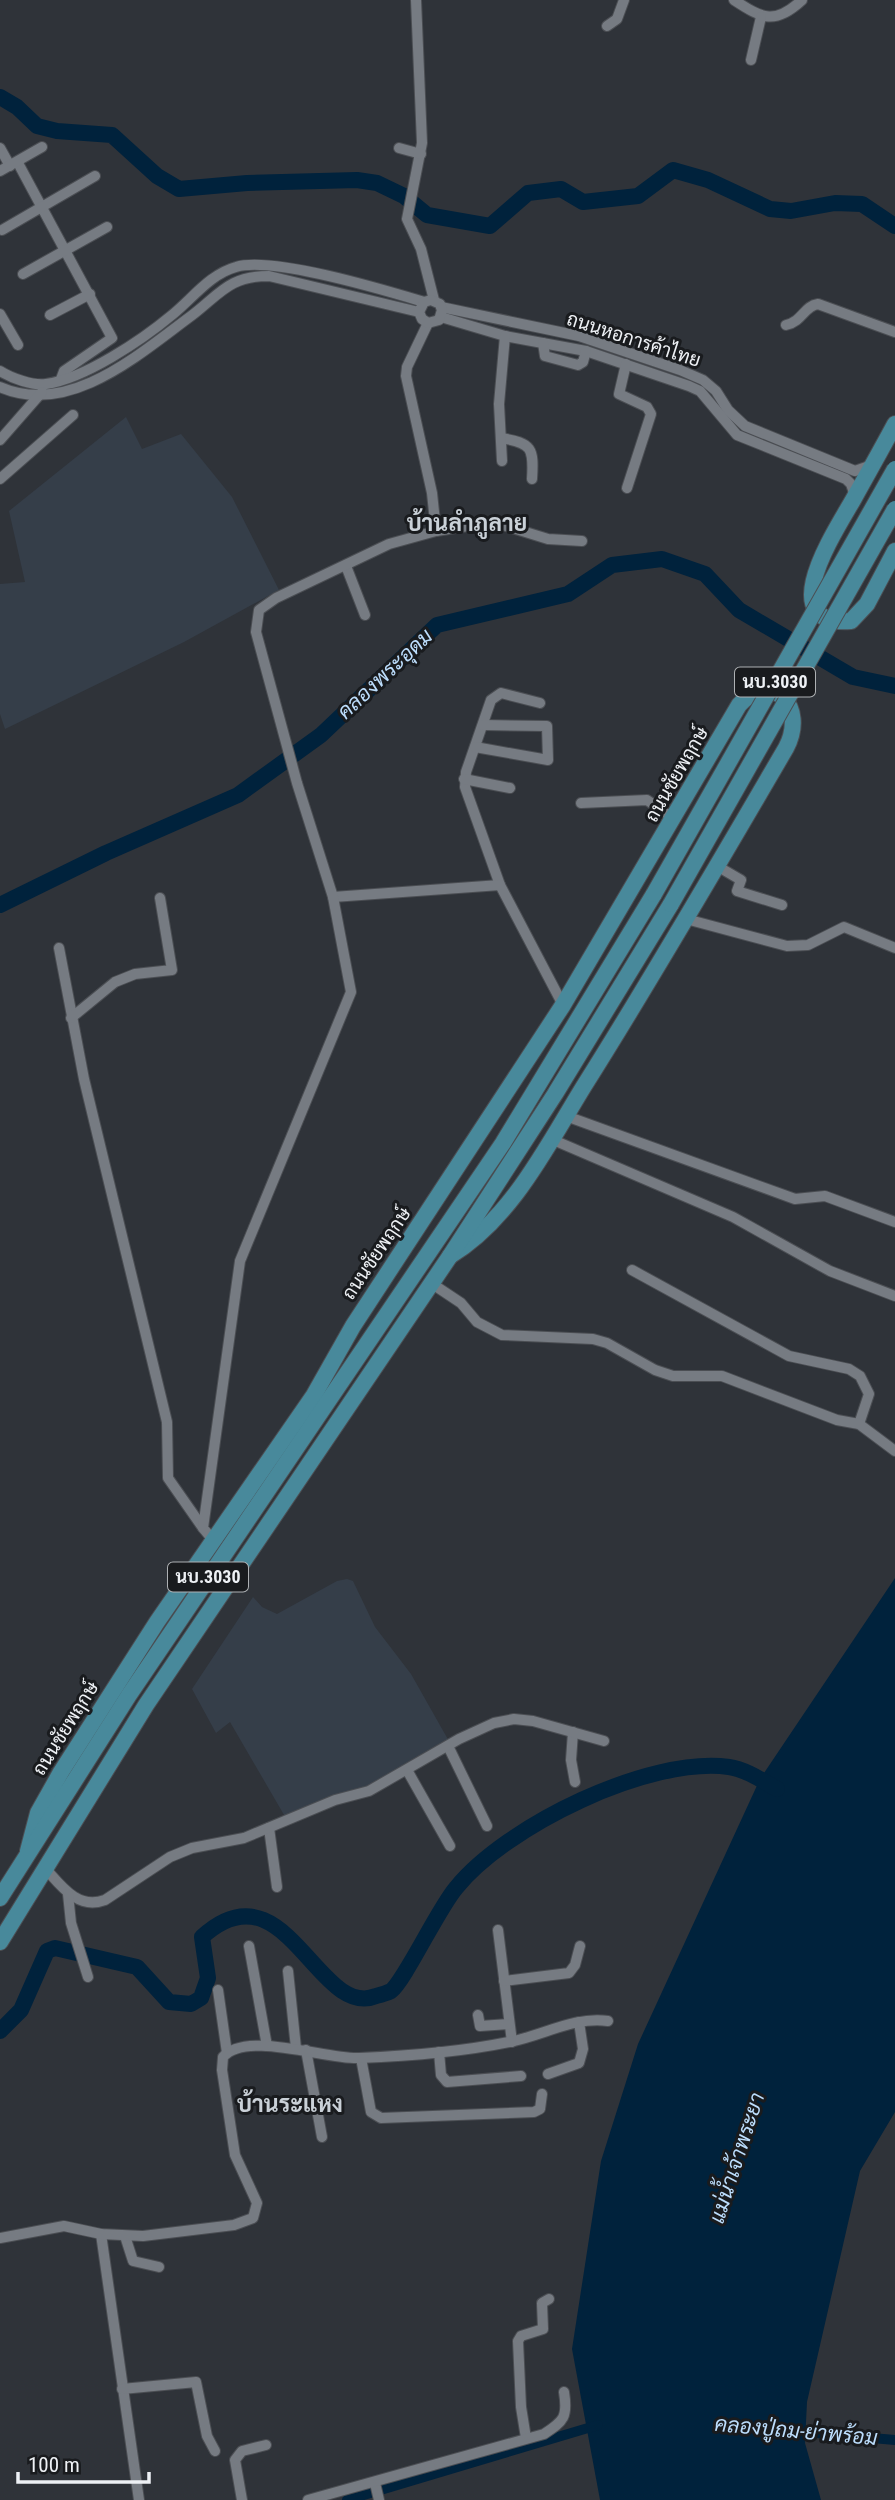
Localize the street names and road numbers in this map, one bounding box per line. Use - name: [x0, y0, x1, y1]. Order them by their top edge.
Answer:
- street label: ถนนหอการค้าไทย: [564, 306, 704, 372]
- road number: นบ.3030: [735, 668, 815, 696]
- street label: ถนนชัยพฤกษ์: [639, 721, 713, 826]
- street label: ถนนชัยพฤกษ์: [336, 1201, 416, 1304]
- road number: นบ.3030: [168, 1562, 248, 1592]
- street label: ถนนชัยพฤกษ์: [27, 1676, 104, 1779]

